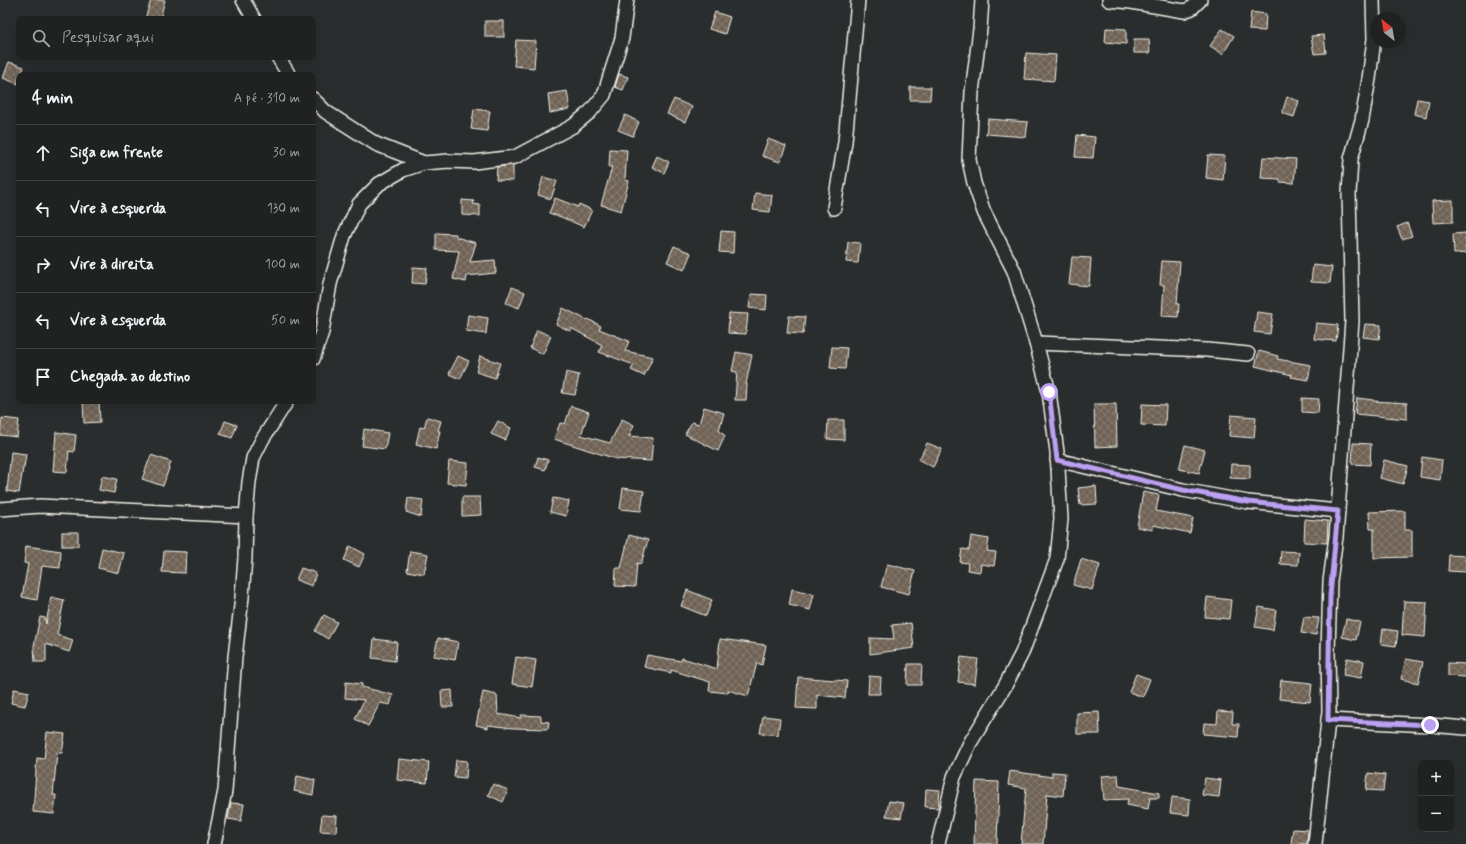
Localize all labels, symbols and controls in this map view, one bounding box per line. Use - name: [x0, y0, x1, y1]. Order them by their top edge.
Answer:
- north arrow: [1370, 12, 1406, 48]
- search box: [16, 16, 316, 60]
- icon: search: [30, 27, 52, 49]
- text: Pesquisar aqui: [62, 28, 154, 48]
- text: 4 min: [32, 87, 73, 109]
- text: A pé · 310 m: [234, 90, 300, 107]
- icon: ahead: [32, 142, 54, 164]
- text: Siga em frente: [70, 143, 163, 163]
- text: 30 m: [273, 144, 300, 161]
- icon: left: [32, 198, 54, 220]
- text: Vire à esquerda: [70, 199, 166, 219]
- text: 130 m: [267, 200, 300, 217]
- icon: right: [32, 254, 54, 276]
- text: Vire à direita: [70, 255, 154, 275]
- text: 100 m: [265, 256, 300, 273]
- icon: left: [32, 310, 54, 332]
- text: Vire à esquerda: [70, 311, 166, 331]
- text: 50 m: [271, 312, 300, 329]
- icon: arrive: [32, 366, 54, 388]
- text: Chegada ao destino: [70, 367, 190, 387]
- route start: [1040, 383, 1058, 401]
- route end: [1421, 716, 1439, 734]
- map controls: [1418, 760, 1454, 832]
- button: +: [1418, 760, 1454, 796]
- button: −: [1418, 796, 1454, 832]

